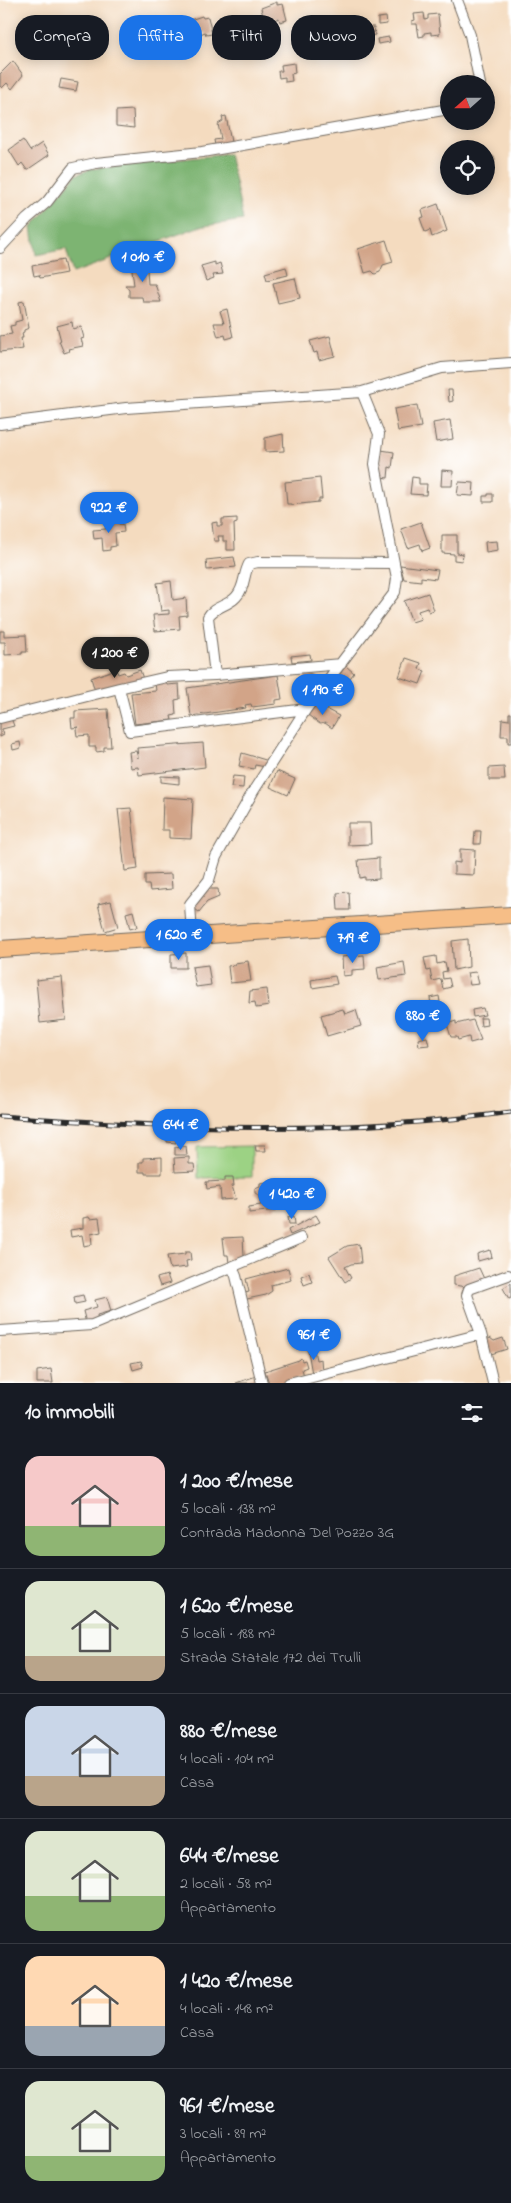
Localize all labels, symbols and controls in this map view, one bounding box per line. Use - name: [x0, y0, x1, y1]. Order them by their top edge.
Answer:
- chip: Compra: [15, 15, 109, 60]
- chip: Affitta: [119, 15, 202, 60]
- chip: Filtri: [212, 15, 281, 60]
- chip: Nuovo: [291, 15, 375, 60]
- north arrow: [440, 75, 495, 130]
- map controls: [440, 75, 495, 195]
- button: locate: [440, 140, 495, 195]
- pin: 1 010 €: [97, 240, 189, 283]
- text: 1 010 €: [121, 245, 165, 269]
- pin: 922 €: [74, 492, 144, 534]
- text: 922 €: [91, 496, 127, 520]
- pin: 1 200 €: [69, 636, 161, 679]
- text: 1 200 €: [92, 641, 138, 665]
- pin: 1 190 €: [277, 674, 369, 716]
- text: 1 190 €: [302, 678, 344, 702]
- pin: 1 620 €: [133, 918, 225, 961]
- pin: 719 €: [318, 922, 388, 964]
- text: 1 620 €: [156, 923, 202, 947]
- text: 719 €: [337, 926, 369, 950]
- pin: 880 €: [388, 1000, 458, 1042]
- text: 880 €: [406, 1004, 440, 1028]
- pin: 644 €: [146, 1108, 216, 1151]
- text: 644 €: [163, 1113, 199, 1137]
- pin: 1 420 €: [246, 1178, 338, 1220]
- text: 1 420 €: [269, 1182, 315, 1206]
- pin: 961 €: [279, 1318, 349, 1361]
- text: 961 €: [298, 1323, 330, 1347]
- text: 10 immobili: [25, 1398, 115, 1428]
- icon: filters: [458, 1399, 486, 1427]
- text: 1 200 €/mese: [180, 1467, 293, 1497]
- icon: home: [65, 1476, 125, 1536]
- text: 5 locali · 138 m²: [180, 1497, 276, 1521]
- text: Contrada Madonna Del Pozzo 3G: [180, 1521, 394, 1545]
- text: 1 620 €/mese: [180, 1592, 293, 1622]
- icon: home: [65, 1601, 125, 1661]
- text: 5 locali · 188 m²: [180, 1622, 275, 1646]
- text: Strada Statale 172 dei Trulli: [180, 1646, 361, 1670]
- text: 880 €/mese: [180, 1717, 277, 1747]
- icon: home: [65, 1726, 125, 1786]
- text: 4 locali · 104 m²: [180, 1747, 274, 1771]
- text: Casa: [180, 1771, 214, 1795]
- text: 644 €/mese: [180, 1842, 279, 1872]
- icon: home: [65, 1851, 125, 1911]
- text: 2 locali · 58 m²: [180, 1872, 272, 1896]
- text: Appartamento: [180, 1896, 276, 1920]
- text: 1 420 €/mese: [180, 1967, 292, 1997]
- icon: home: [65, 1976, 125, 2036]
- text: 4 locali · 148 m²: [180, 1997, 273, 2021]
- text: Casa: [180, 2021, 214, 2045]
- text: 961 €/mese: [180, 2092, 274, 2122]
- icon: home: [65, 2101, 125, 2161]
- text: 3 locali · 89 m²: [180, 2122, 266, 2146]
- text: Appartamento: [180, 2146, 276, 2170]

